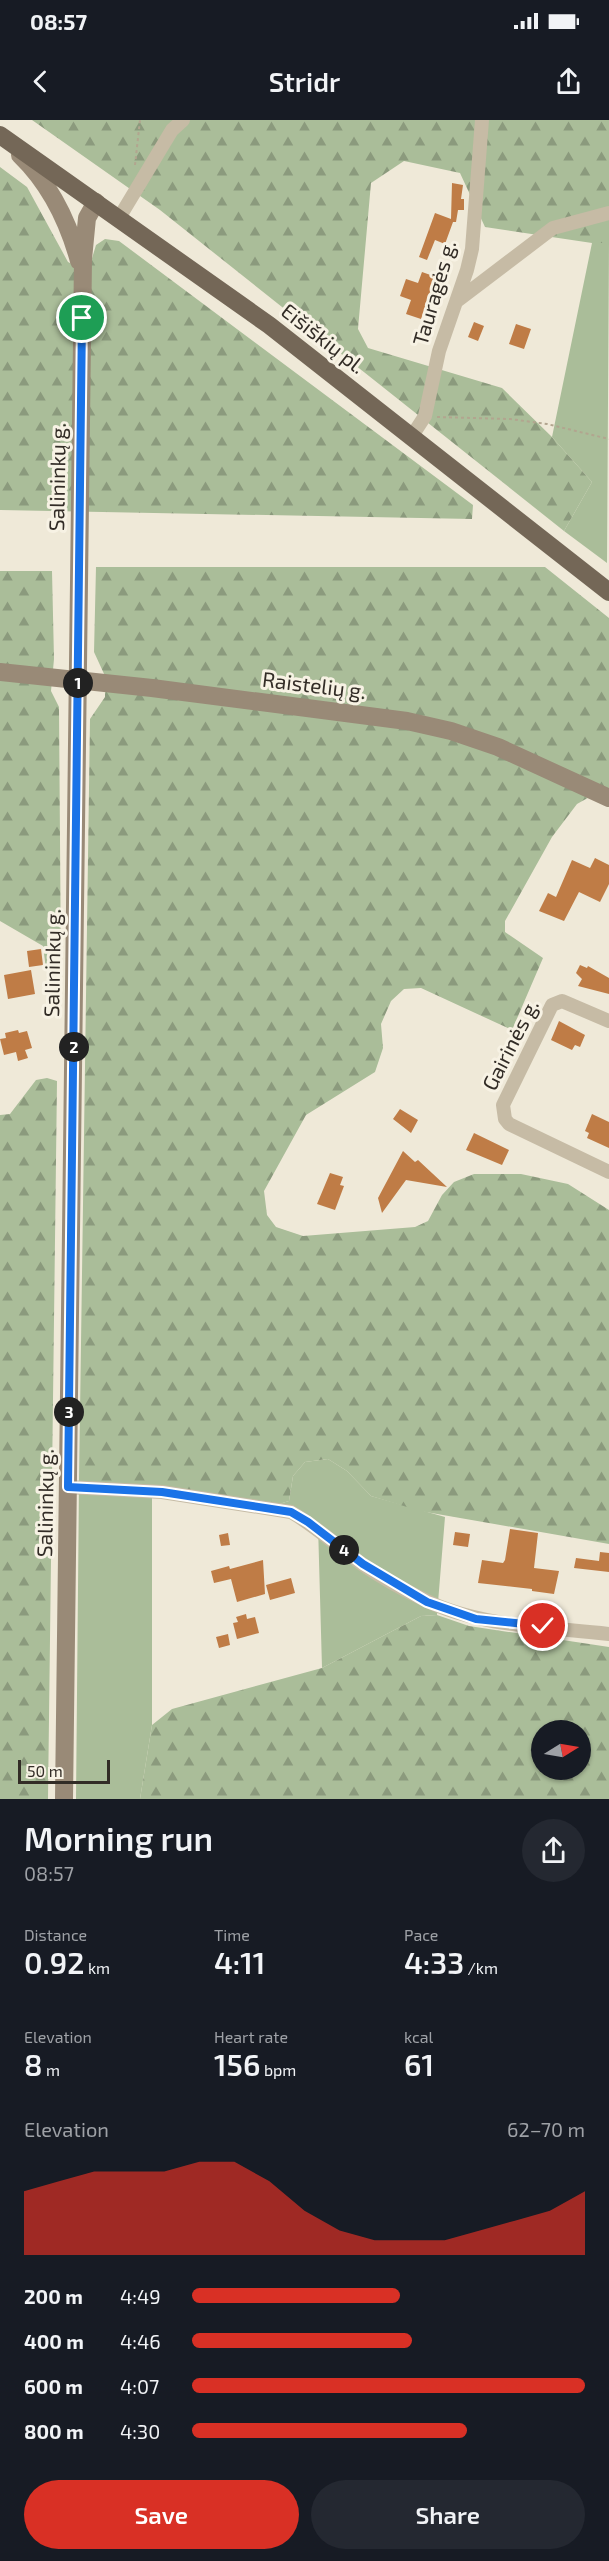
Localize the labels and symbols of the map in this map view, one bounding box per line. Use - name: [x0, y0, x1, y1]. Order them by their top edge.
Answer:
- street label: Tauragės g.: [407, 237, 461, 348]
- pin: [56, 292, 107, 343]
- street label: Eišiškių pl.: [277, 297, 371, 378]
- street label: Salininkų g.: [43, 423, 70, 531]
- street label: Raistelių g.: [261, 666, 367, 703]
- pin: 1: [63, 668, 93, 698]
- street label: Salininkų g.: [38, 909, 65, 1017]
- street label: Gairinės g.: [476, 995, 543, 1094]
- pin: 2: [59, 1032, 89, 1062]
- pin: 3: [54, 1397, 84, 1427]
- street label: Salininkų g.: [31, 1449, 58, 1557]
- pin: 4: [329, 1535, 359, 1565]
- pin: [517, 1600, 568, 1651]
- north arrow: [531, 1720, 591, 1780]
- scale bar: [18, 1757, 110, 1784]

